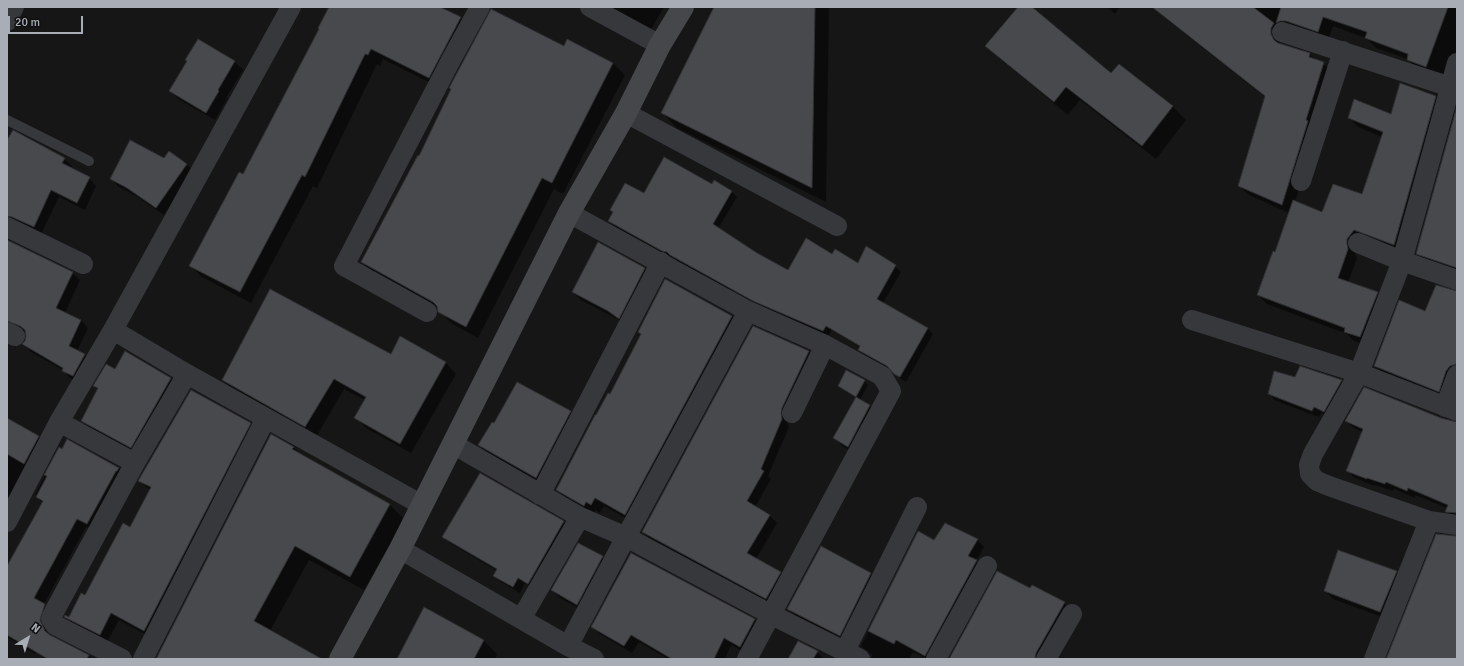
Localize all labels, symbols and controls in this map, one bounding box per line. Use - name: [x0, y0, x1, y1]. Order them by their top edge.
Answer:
- scale bar: [10, 8, 85, 34]
- text: 20 m: [15, 15, 40, 30]
- north arrow: [8, 618, 48, 658]
- text: N: [29, 621, 43, 636]

